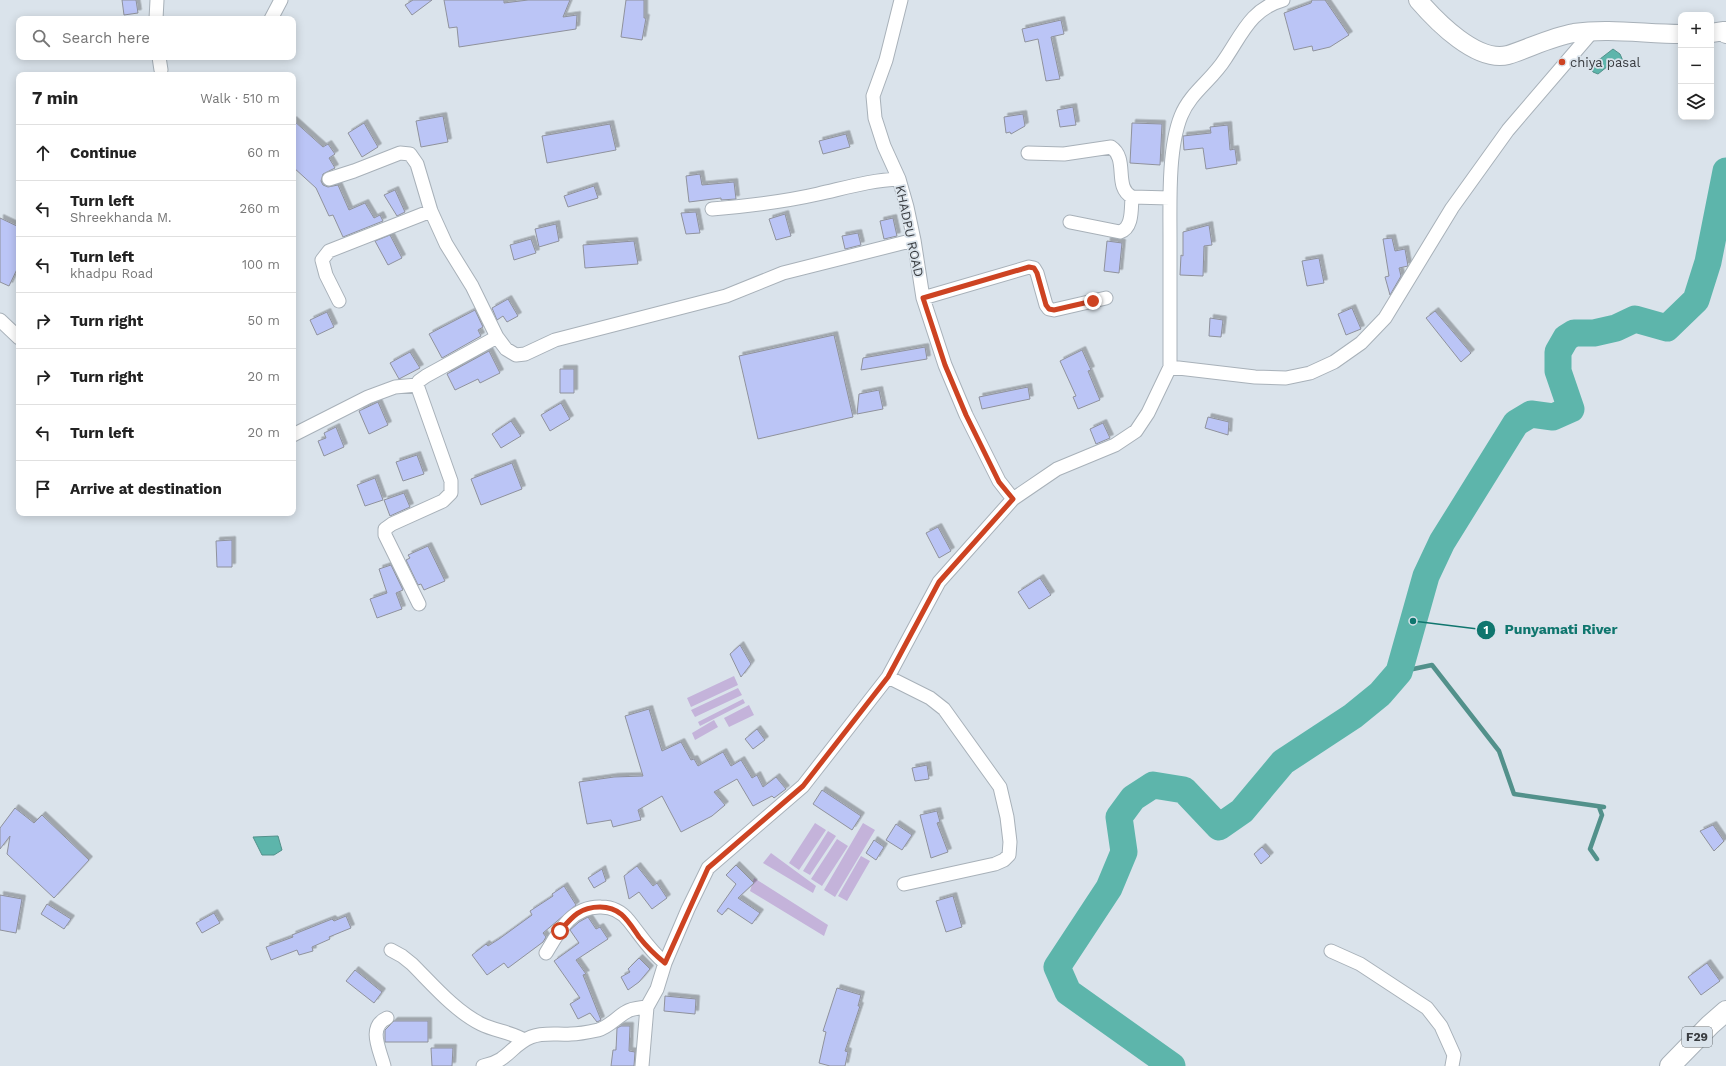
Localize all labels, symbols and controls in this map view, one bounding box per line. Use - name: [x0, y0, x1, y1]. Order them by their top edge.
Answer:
- map controls: [1678, 12, 1714, 120]
- button: +: [1678, 12, 1714, 48]
- search box: [16, 16, 296, 60]
- icon: search: [30, 27, 52, 49]
- text: Search here: [62, 29, 150, 47]
- button: −: [1678, 48, 1714, 84]
- place label: chiya pasal: [1570, 55, 1641, 70]
- marker: chiya pasal: [1557, 57, 1567, 67]
- button: layers: [1678, 84, 1714, 120]
- text: 7 min: [32, 88, 78, 108]
- text: Walk · 510 m: [200, 91, 280, 106]
- icon: ahead: [32, 142, 54, 164]
- text: Continue: [70, 144, 137, 162]
- text: 60 m: [247, 145, 280, 160]
- street label: KHADPU ROAD: [892, 184, 927, 278]
- text: Turn left: [70, 192, 134, 210]
- icon: left: [32, 198, 54, 220]
- text: 260 m: [240, 201, 280, 216]
- text: Shreekhanda M.: [70, 210, 172, 225]
- text: Turn left: [70, 248, 134, 266]
- icon: left: [32, 254, 54, 276]
- text: 100 m: [242, 257, 280, 272]
- text: khadpu Road: [70, 266, 153, 281]
- route end: [1084, 292, 1102, 310]
- icon: right: [32, 310, 54, 332]
- text: Turn right: [70, 312, 143, 330]
- text: 50 m: [248, 313, 280, 328]
- icon: right: [32, 366, 54, 388]
- text: Turn right: [70, 368, 143, 386]
- text: 20 m: [248, 369, 280, 384]
- icon: left: [32, 422, 54, 444]
- text: Turn left: [70, 424, 134, 442]
- text: 20 m: [248, 425, 280, 440]
- icon: arrive: [32, 478, 54, 500]
- text: Arrive at destination: [70, 480, 222, 498]
- callout: Punyamati River: [1476, 617, 1625, 643]
- text: Punyamati River: [1505, 621, 1617, 637]
- text: 1: [1483, 623, 1489, 637]
- route start: [551, 922, 569, 940]
- road number: F29: [1682, 1027, 1712, 1047]

